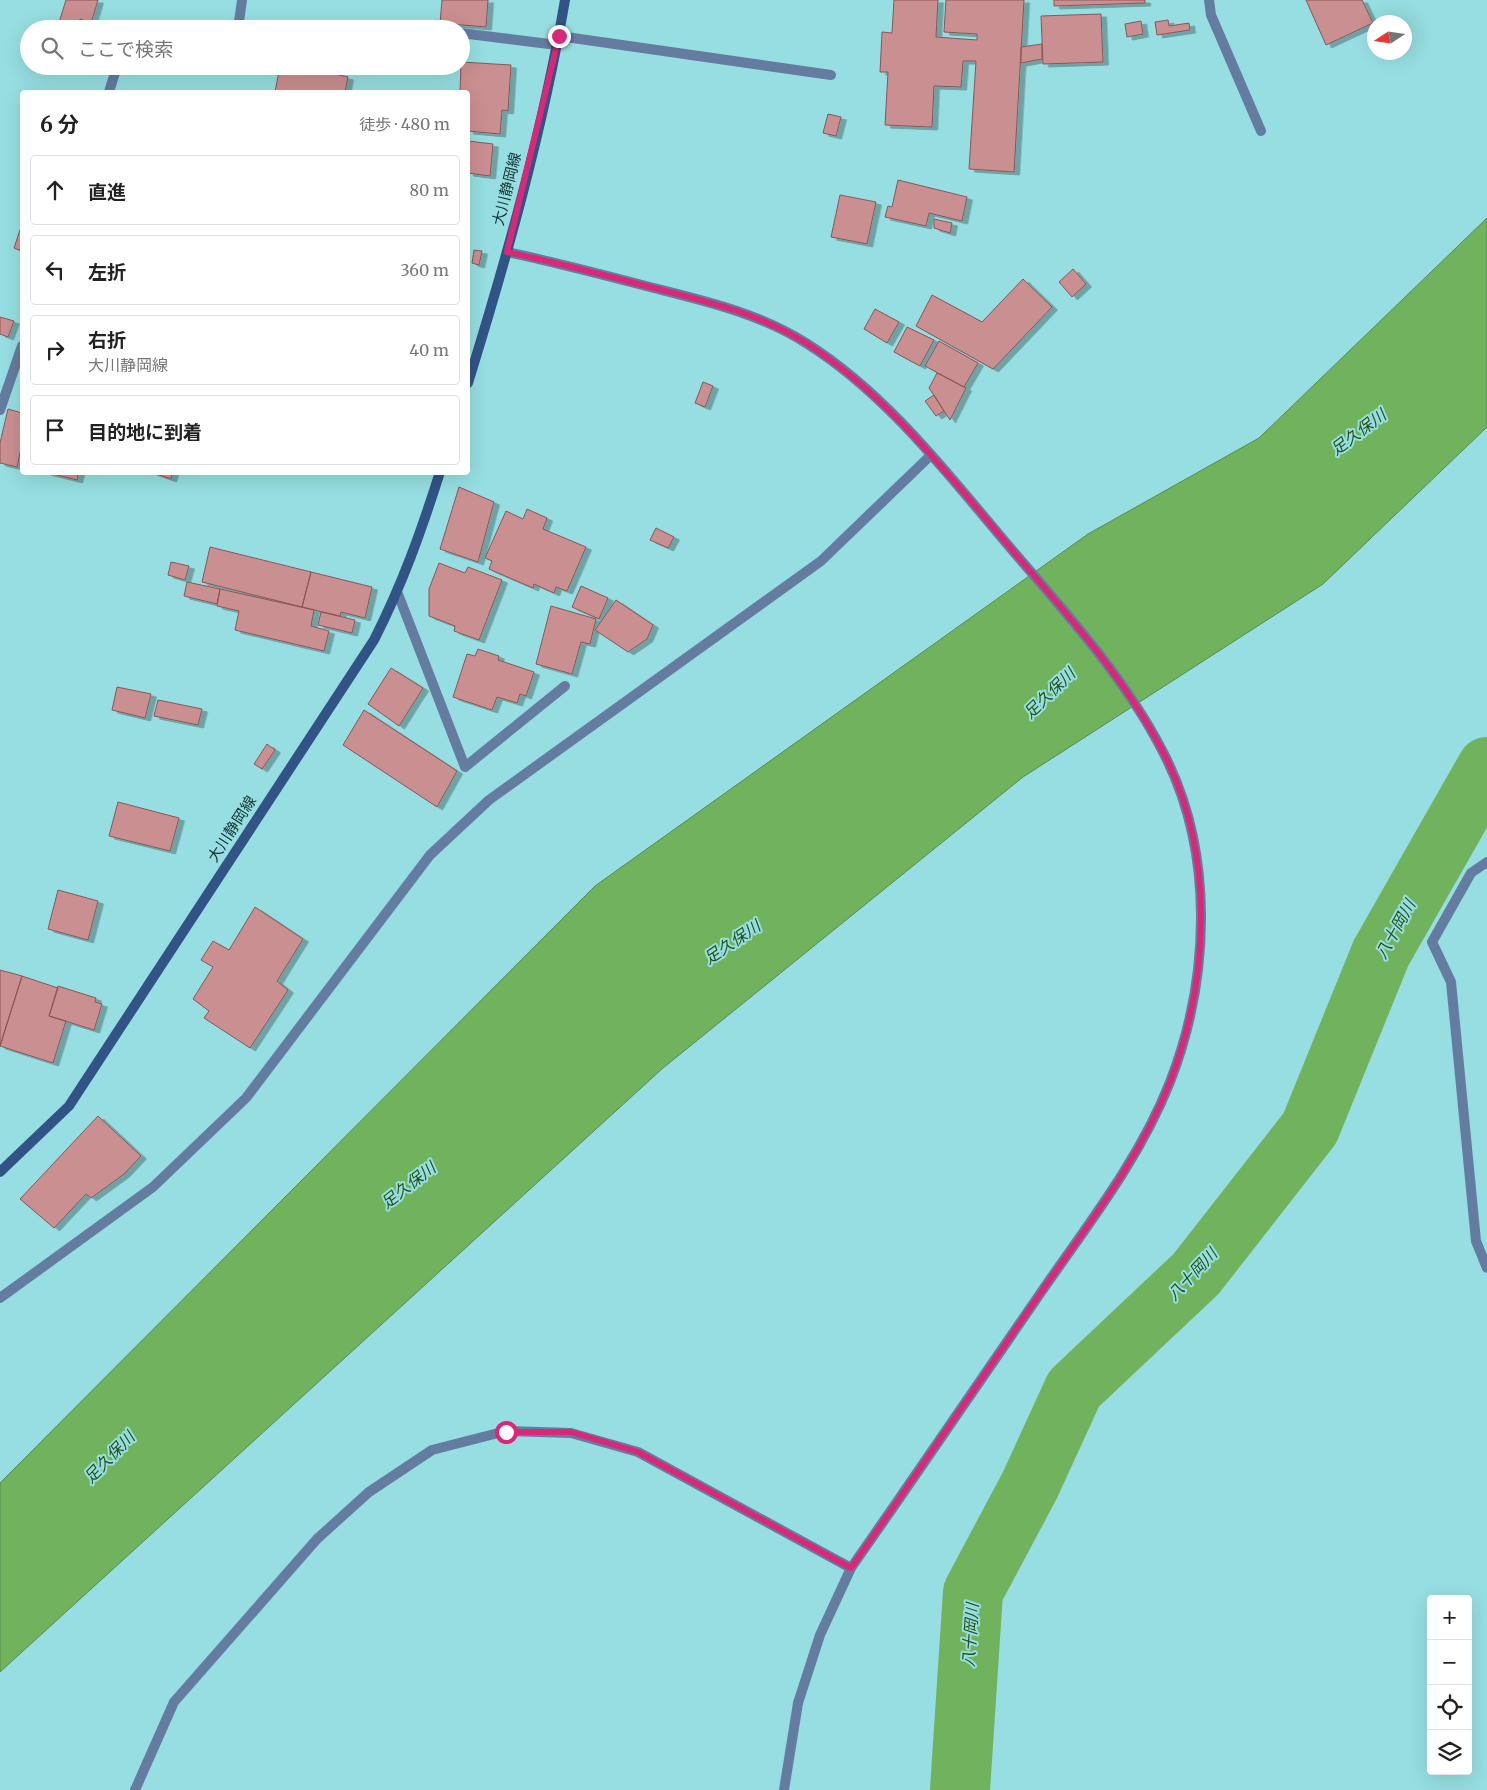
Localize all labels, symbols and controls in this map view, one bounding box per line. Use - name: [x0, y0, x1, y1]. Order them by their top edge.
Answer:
- north arrow: [1367, 15, 1412, 60]
- search box: [20, 20, 470, 75]
- route end: [548, 25, 571, 48]
- icon: search: [38, 34, 66, 62]
- text: ここで検索: [78, 37, 173, 61]
- text: 6 分: [40, 111, 79, 138]
- text: 徒歩 · 480 m: [359, 114, 450, 134]
- street label: 大川静岡線: [488, 150, 525, 228]
- icon: ahead: [41, 176, 69, 204]
- text: 直進: [88, 180, 126, 204]
- text: 80 m: [410, 180, 449, 200]
- icon: left: [41, 256, 69, 284]
- text: 左折: [88, 260, 126, 284]
- text: 360 m: [400, 260, 449, 280]
- text: 右折: [88, 328, 126, 352]
- icon: right: [41, 336, 69, 364]
- text: 40 m: [409, 340, 449, 360]
- text: 大川静岡線: [88, 355, 168, 375]
- water label: 足久保川: [1326, 404, 1391, 459]
- icon: arrive: [41, 416, 69, 444]
- text: 目的地に到着: [88, 420, 202, 444]
- water label: 足久保川: [1019, 662, 1080, 722]
- street label: 大川静岡線: [203, 792, 260, 865]
- water label: 八十岡川: [1371, 894, 1420, 962]
- water label: 足久保川: [700, 915, 766, 968]
- water label: 足久保川: [377, 1156, 441, 1213]
- water label: 八十岡川: [1163, 1242, 1222, 1304]
- route start: [495, 1421, 518, 1444]
- water label: 足久保川: [80, 1426, 140, 1487]
- map controls: [1427, 1595, 1472, 1775]
- button: +: [1427, 1595, 1472, 1640]
- water label: 八十岡川: [958, 1600, 982, 1668]
- button: −: [1427, 1640, 1472, 1685]
- button: locate: [1427, 1685, 1472, 1730]
- button: layers: [1427, 1730, 1472, 1775]

